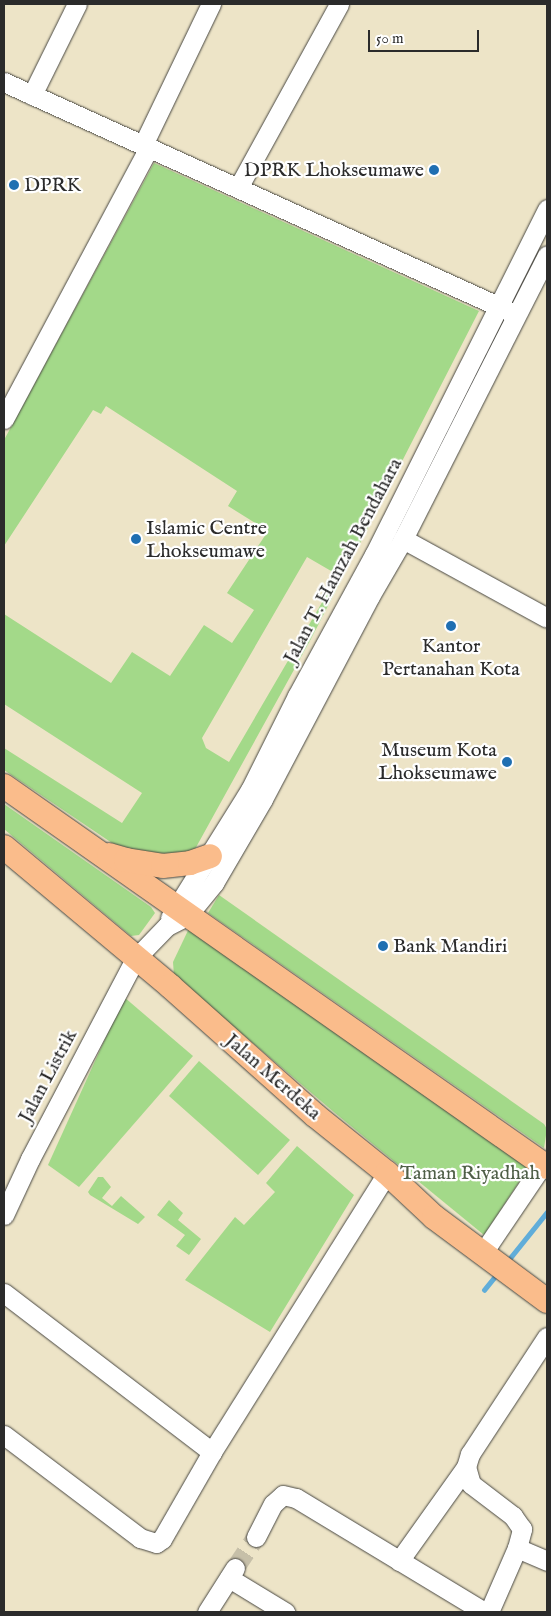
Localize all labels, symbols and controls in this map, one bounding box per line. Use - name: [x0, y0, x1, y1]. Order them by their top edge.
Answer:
- scale bar: [371, 20, 482, 52]
- text: 50 m: [376, 29, 404, 48]
- place label: DPRK Lhokseumawe: [244, 158, 424, 182]
- marker: DPRK Lhokseumawe: [428, 164, 440, 176]
- place label: DPRK: [24, 173, 81, 197]
- marker: DPRK: [8, 179, 20, 191]
- street label: Jalan T. Hamzah Bendahara: [278, 454, 408, 668]
- place label: Islamic Centre Lhokseumawe: [146, 516, 267, 563]
- marker: Islamic Centre Lhokseumawe: [130, 533, 142, 545]
- marker: Kantor Pertanahan Kota: [445, 620, 457, 632]
- place label: Kantor Pertanahan Kota: [382, 634, 520, 681]
- place label: Museum Kota Lhokseumawe: [378, 738, 497, 785]
- marker: Museum Kota Lhokseumawe: [501, 756, 513, 768]
- place label: Bank Mandiri: [393, 934, 507, 958]
- marker: Bank Mandiri: [377, 940, 389, 952]
- street label: Jalan Listrik: [13, 1025, 83, 1127]
- street label: Jalan Merdeka: [220, 1029, 326, 1125]
- park label: Taman Riyadhah: [400, 1161, 540, 1185]

